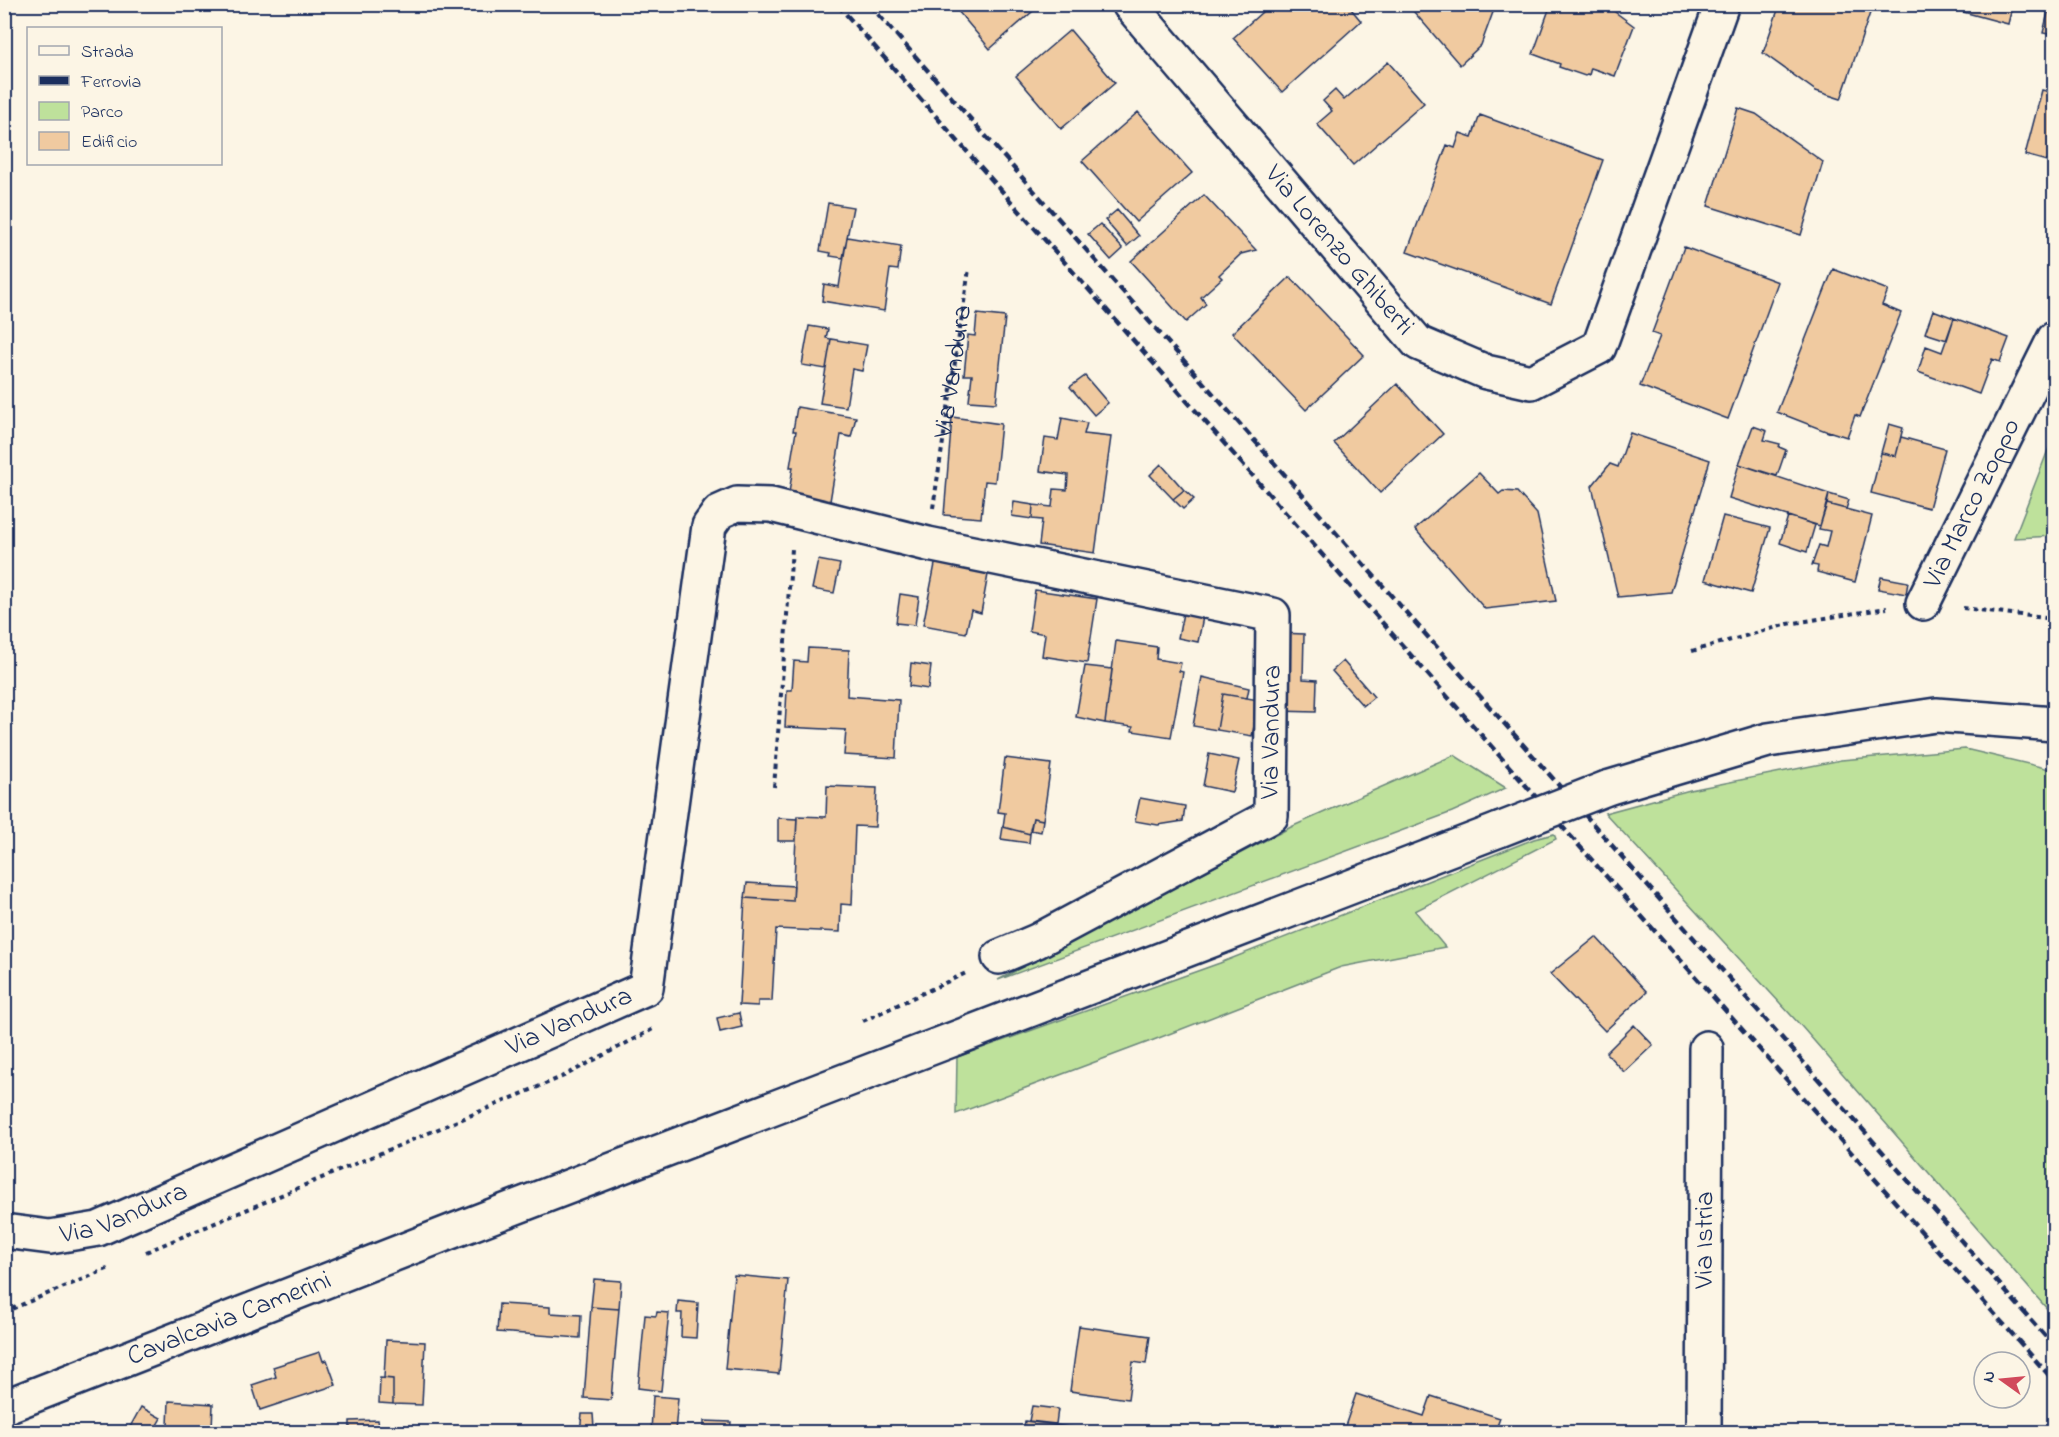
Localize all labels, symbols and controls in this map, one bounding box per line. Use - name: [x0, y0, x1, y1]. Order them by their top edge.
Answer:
- legend: [27, 27, 222, 165]
- text: Strada: [81, 40, 134, 66]
- text: Ferrovia: [80, 70, 141, 96]
- text: Parco: [81, 100, 123, 126]
- text: Edificio: [81, 130, 137, 156]
- street label: Via Lorenzo Ghiberti: [1254, 156, 1423, 344]
- street label: Via Vandura: [924, 302, 983, 442]
- street label: Via Marco Zoppo: [1913, 412, 2031, 596]
- street label: Via Vandura: [1251, 665, 1293, 800]
- street label: Via Vandura: [499, 977, 639, 1067]
- street label: Via Vandura: [56, 1172, 194, 1255]
- street label: Via Istria: [1685, 1191, 1725, 1290]
- street label: Cavalcavia Camerini: [122, 1261, 337, 1376]
- north arrow: [1972, 1350, 2032, 1410]
- text: N: [1976, 1368, 2002, 1385]

